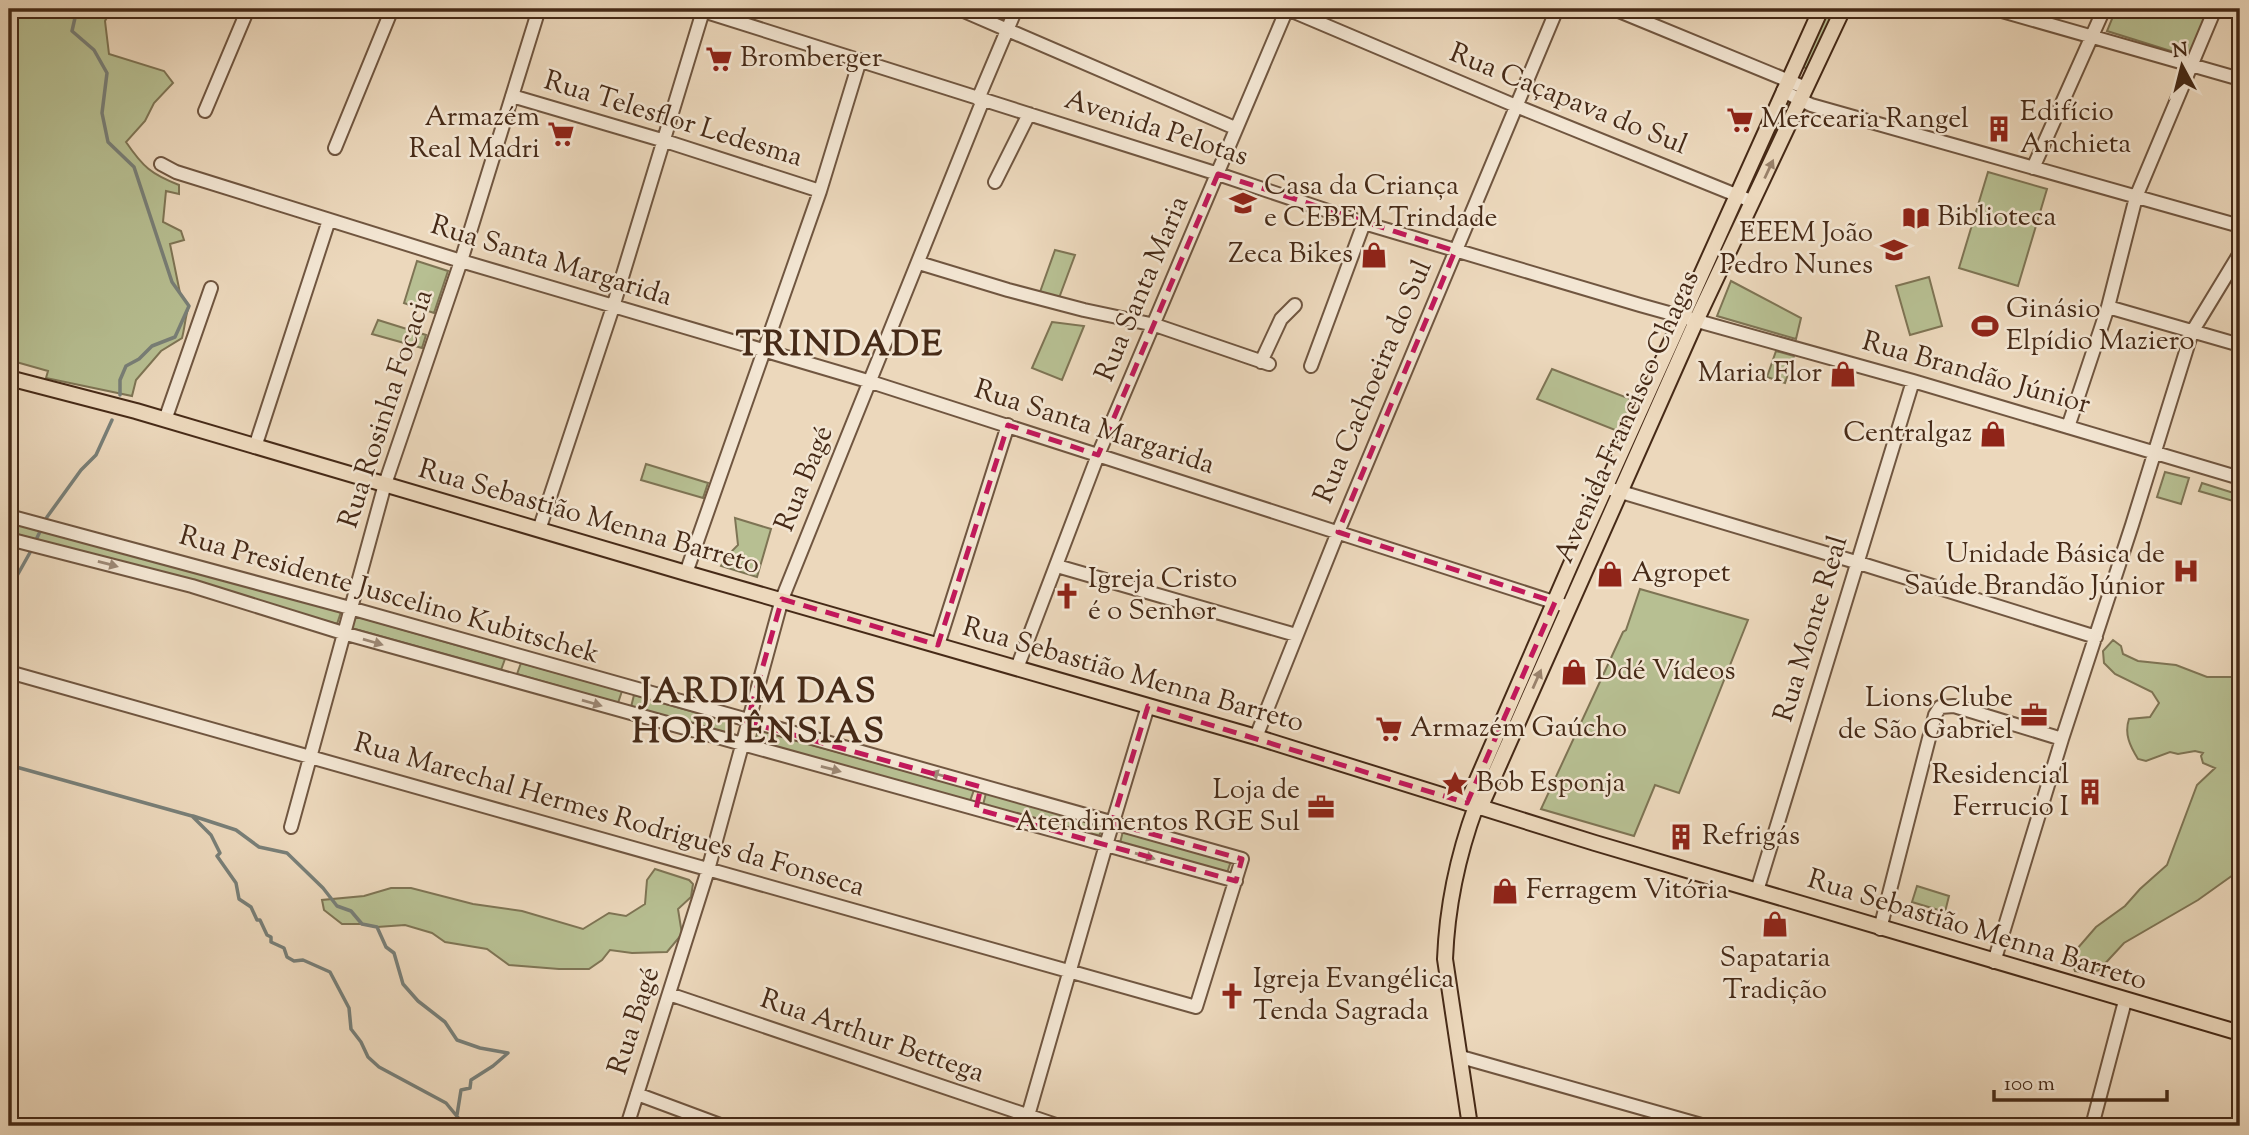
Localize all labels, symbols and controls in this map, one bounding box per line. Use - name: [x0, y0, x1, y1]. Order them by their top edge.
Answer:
- north arrow: [2148, 32, 2218, 102]
- street label: Rua Caçapava do Sul: [1443, 34, 1693, 166]
- text: N: [2171, 37, 2189, 66]
- place label: Bromberger: [740, 39, 883, 79]
- supermarket icon: Bromberger: [704, 44, 734, 74]
- street label: Rua Telesflor Ledesma: [539, 62, 807, 178]
- street label: Avenida Pelotas: [1059, 80, 1253, 178]
- place label: Edifício Anchieta: [2020, 93, 2131, 165]
- place label: Armazém Real Madri: [409, 98, 540, 170]
- place label: Mercearia Rangel: [1761, 100, 1969, 140]
- supermarket icon: Mercearia Rangel: [1725, 105, 1755, 135]
- building icon: Edifício Anchieta: [1984, 114, 2014, 144]
- supermarket icon: Armazém Real Madri: [546, 119, 576, 149]
- one-way arrow: [1763, 159, 1775, 179]
- place label: Casa da Criança e CEBEM Trindade: [1264, 167, 1498, 239]
- school or university icon: Casa da Criança e CEBEM Trindade: [1228, 188, 1258, 218]
- street label: Rua Santa Maria: [1086, 190, 1200, 388]
- place label: Biblioteca: [1937, 198, 2057, 238]
- library icon: Biblioteca: [1901, 203, 1931, 233]
- street label: Rua Santa Margarida: [425, 206, 677, 318]
- place label: EEEM João Pedro Nunes: [1719, 214, 1873, 286]
- place label: Zeca Bikes: [1228, 235, 1353, 275]
- school or university icon: EEEM João Pedro Nunes: [1879, 235, 1909, 265]
- shop icon: Zeca Bikes: [1359, 240, 1389, 270]
- street label: Rua Cachoeira do Sul: [1305, 254, 1443, 510]
- street label: Avenida Francisco Chagas: [1545, 264, 1711, 570]
- street label: Rua Rosinha Focacia: [330, 284, 444, 533]
- place label: Ginásio Elpídio Maziero: [2006, 290, 2195, 362]
- sports icon: Ginásio Elpídio Maziero: [1970, 311, 2000, 341]
- district label: TRINDADE: [736, 321, 944, 372]
- street label: Rua Brandão Júnior: [1857, 322, 2095, 426]
- place label: Maria Flor: [1698, 354, 1822, 394]
- shop icon: Maria Flor: [1828, 359, 1858, 389]
- street label: Rua Santa Margarida: [969, 370, 1219, 486]
- place label: Centralgaz: [1843, 414, 1972, 454]
- shop icon: Centralgaz: [1978, 419, 2008, 449]
- street label: Rua Bagé: [766, 420, 844, 538]
- street label: Rua Sebastião Menna Barreto: [414, 450, 764, 586]
- street label: Rua Presidente Juscelino Kubitschek: [174, 517, 604, 675]
- street label: Rua Monte Real: [1765, 531, 1859, 727]
- place label: Unidade Básica de Saúde Brandão Júnior: [1904, 535, 2165, 607]
- place label: Agropet: [1631, 554, 1731, 594]
- hospital icon: Unidade Básica de Saúde Brandão Júnior: [2171, 556, 2201, 586]
- one-way arrow: [97, 559, 119, 570]
- shop icon: Agropet: [1595, 559, 1625, 589]
- place label: Igreja Cristo é o Senhor: [1088, 560, 1237, 632]
- church icon: Igreja Cristo é o Senhor: [1052, 581, 1082, 611]
- street label: Rua Sebastião Menna Barreto: [958, 608, 1308, 744]
- one-way arrow: [363, 637, 384, 647]
- place label: Ddé Vídeos: [1595, 652, 1735, 692]
- shop icon: Ddé Vídeos: [1559, 657, 1589, 687]
- district label: JARDIM DAS HORTÊNSIAS: [632, 668, 886, 759]
- one-way arrow: [1532, 668, 1543, 689]
- place label: Lions Clube de São Gabriel: [1838, 679, 2013, 751]
- one-way arrow: [581, 698, 603, 709]
- office icon: Lions Clube de São Gabriel: [2019, 700, 2049, 730]
- place label: Armazém Gaúcho: [1410, 709, 1627, 749]
- supermarket icon: Armazém Gaúcho: [1374, 714, 1404, 744]
- street label: Rua Marechal Hermes Rodrigues da Fonseca: [349, 724, 869, 908]
- place label: Residencial Ferrucio I: [1932, 756, 2069, 828]
- one-way arrow: [821, 764, 843, 775]
- place label: Bob Esponja: [1476, 764, 1626, 804]
- place icon: Bob Esponja: [1440, 769, 1470, 799]
- one-way arrow: [929, 770, 950, 780]
- place label: Loja de Atendimentos RGE Sul: [1015, 771, 1300, 843]
- building icon: Residencial Ferrucio I: [2075, 777, 2105, 807]
- office icon: Loja de Atendimentos RGE Sul: [1306, 792, 1336, 822]
- place label: Refrigás: [1702, 817, 1800, 857]
- building icon: Refrigás: [1666, 822, 1696, 852]
- one-way arrow: [1135, 851, 1156, 861]
- street label: Rua Sebastião Menna Barreto: [1802, 860, 2152, 1002]
- place label: Ferragem Vitória: [1526, 871, 1728, 911]
- shop icon: Ferragem Vitória: [1490, 876, 1520, 906]
- shop icon: Sapataria Tradição: [1760, 909, 1790, 939]
- place label: Sapataria Tradição: [1720, 939, 1831, 1011]
- place label: Igreja Evangélica Tenda Sagrada: [1253, 960, 1454, 1032]
- street label: Rua Bagé: [599, 962, 671, 1080]
- street label: Rua Arthur Bettega: [755, 980, 990, 1094]
- church icon: Igreja Evangélica Tenda Sagrada: [1217, 981, 1247, 1011]
- scale bar: [1994, 1058, 2167, 1102]
- text: 100 m: [2004, 1070, 2055, 1100]

